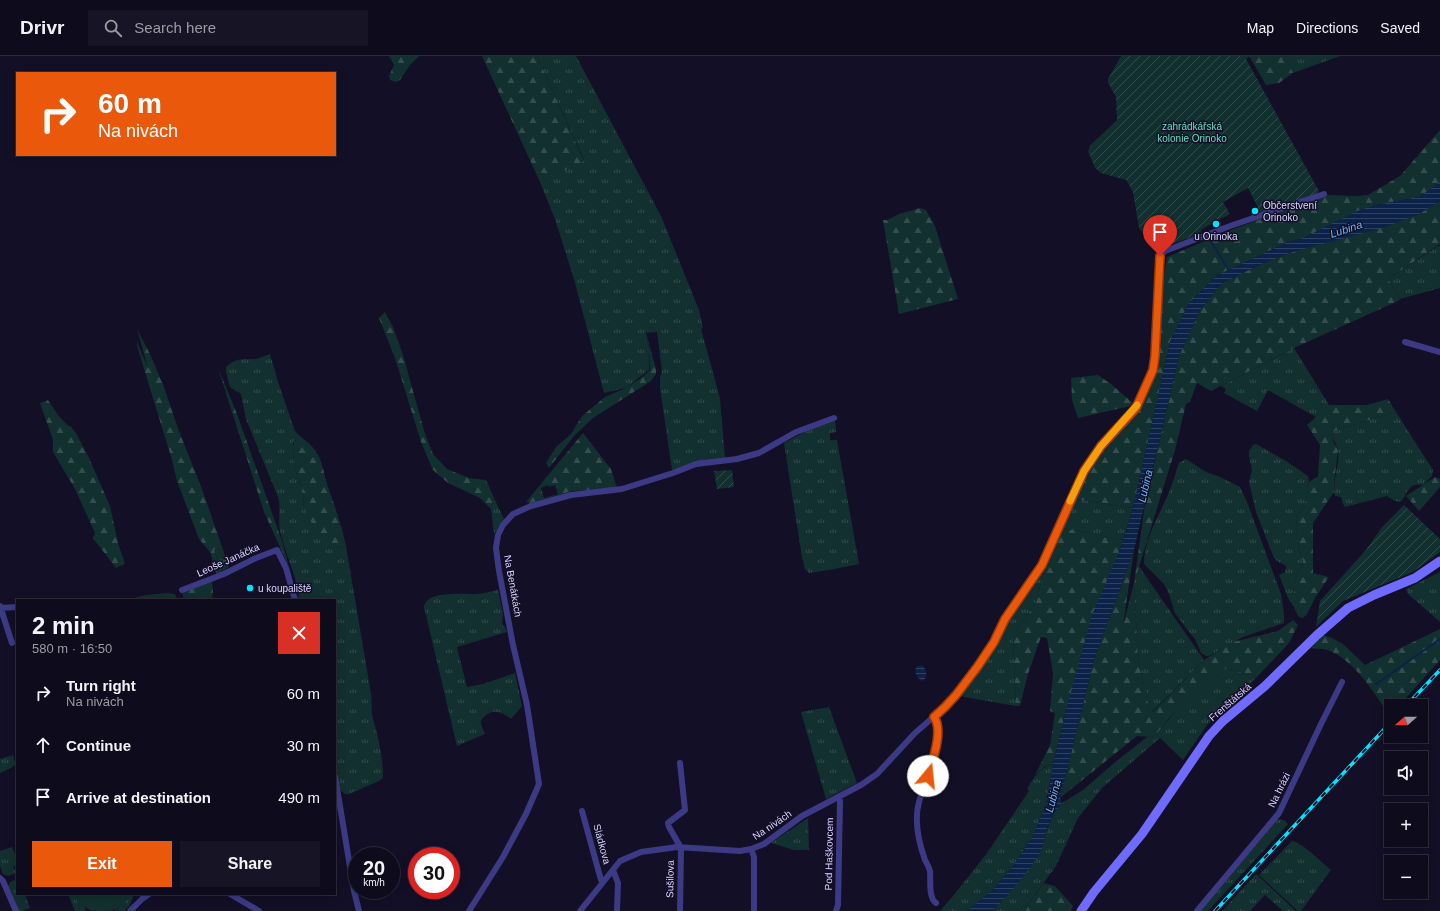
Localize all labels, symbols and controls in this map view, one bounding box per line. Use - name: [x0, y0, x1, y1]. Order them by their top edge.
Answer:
- search box: [88, 10, 368, 46]
- text: Drivr: [20, 17, 64, 38]
- icon: search: [102, 17, 124, 39]
- text: Search here: [134, 19, 216, 36]
- text: Map: [1247, 20, 1274, 36]
- text: Directions: [1296, 20, 1358, 36]
- text: Saved: [1380, 20, 1420, 36]
- icon: right: [32, 88, 84, 140]
- text: 60 m: [98, 88, 162, 119]
- text: Na nivách: [98, 121, 178, 141]
- park label: zahrádkářská kolonie Orinoko: [1157, 121, 1227, 144]
- place label: Občerstvení Orinoko: [1263, 200, 1317, 223]
- marker: Občerstvení Orinoko: [1250, 206, 1260, 216]
- pin: [1143, 215, 1177, 256]
- water label: Lubina: [1328, 218, 1364, 240]
- marker: u Orinoka: [1211, 219, 1221, 229]
- icon: arrive: [1149, 221, 1171, 243]
- place label: u Orinoka: [1194, 231, 1238, 242]
- water label: Lubina: [1135, 469, 1155, 503]
- street label: Leoše Janáčka: [195, 541, 261, 579]
- street label: Na Benátkách: [502, 554, 524, 618]
- marker: u koupaliště: [245, 583, 255, 593]
- place label: u koupaliště: [258, 583, 312, 594]
- text: 2 min: [32, 612, 95, 639]
- button: close: [278, 612, 320, 654]
- text: 580 m · 16:50: [32, 641, 112, 656]
- text: Turn right: [66, 677, 136, 694]
- street label: Frenštátská: [1207, 680, 1254, 723]
- icon: right: [32, 682, 54, 704]
- text: 60 m: [287, 685, 320, 702]
- text: Na nivách: [66, 694, 124, 709]
- north arrow: [1384, 699, 1428, 743]
- map controls: [1384, 699, 1428, 899]
- icon: ahead: [32, 734, 54, 756]
- text: Continue: [66, 737, 131, 754]
- text: 30 m: [287, 737, 320, 754]
- button: sound: [1384, 751, 1428, 795]
- position arrow: [907, 755, 949, 797]
- street label: Na hrázi: [1266, 771, 1292, 809]
- water label: Lubina: [1043, 778, 1063, 814]
- icon: arrive: [32, 786, 54, 808]
- text: Arrive at destination: [66, 789, 211, 806]
- text: 490 m: [278, 789, 320, 806]
- button: +: [1384, 803, 1428, 847]
- street label: Na nivách: [750, 808, 794, 842]
- street label: Pod Haškovcem: [823, 818, 835, 890]
- street label: Sládkova: [591, 823, 613, 866]
- button: Exit: [32, 841, 172, 887]
- button: Share: [180, 841, 320, 887]
- speed limit sign: 30: [408, 847, 460, 899]
- button: −: [1384, 855, 1428, 899]
- text: 20: [363, 857, 385, 879]
- street label: Sušilova: [664, 860, 676, 898]
- text: km/h: [363, 877, 385, 888]

